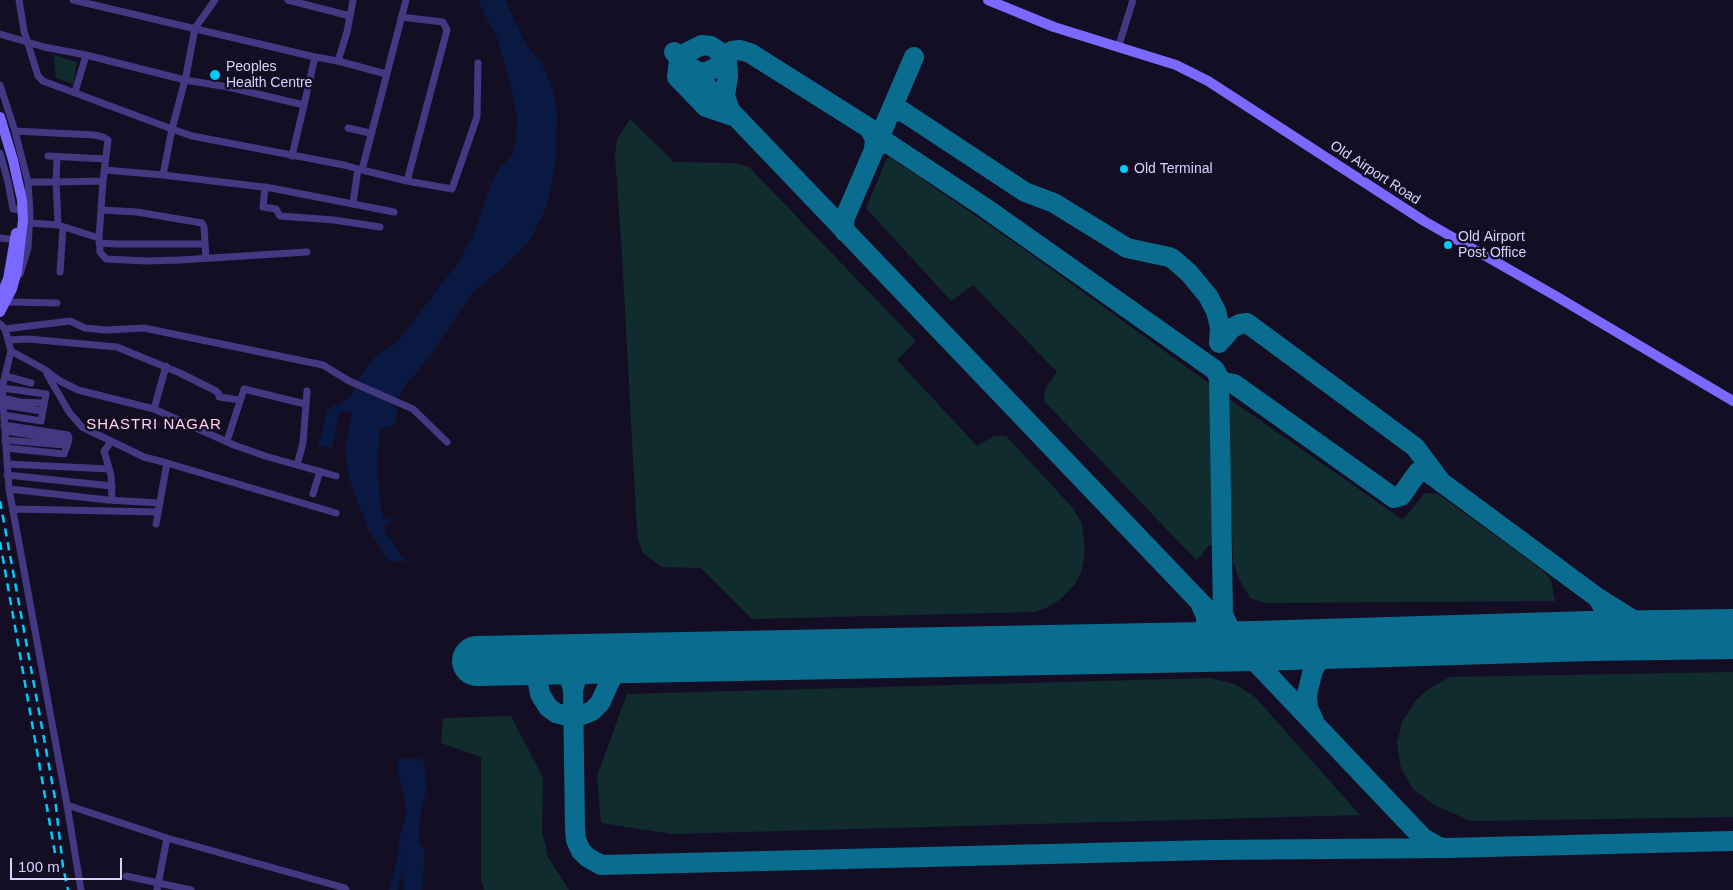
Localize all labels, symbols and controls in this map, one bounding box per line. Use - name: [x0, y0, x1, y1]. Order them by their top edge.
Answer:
- place label: Peoples Health Centre: [226, 59, 312, 92]
- marker: Peoples Health Centre: [208, 68, 222, 82]
- street label: Old Airport Road: [1327, 138, 1423, 208]
- place label: Old Terminal: [1134, 161, 1213, 177]
- marker: Old Terminal: [1118, 163, 1130, 175]
- place label: Old Airport Post Office: [1458, 229, 1526, 262]
- marker: Old Airport Post Office: [1442, 239, 1454, 251]
- district label: SHASTRI NAGAR: [85, 416, 223, 434]
- scale bar: [12, 848, 125, 880]
- text: 100 m: [18, 858, 60, 875]

